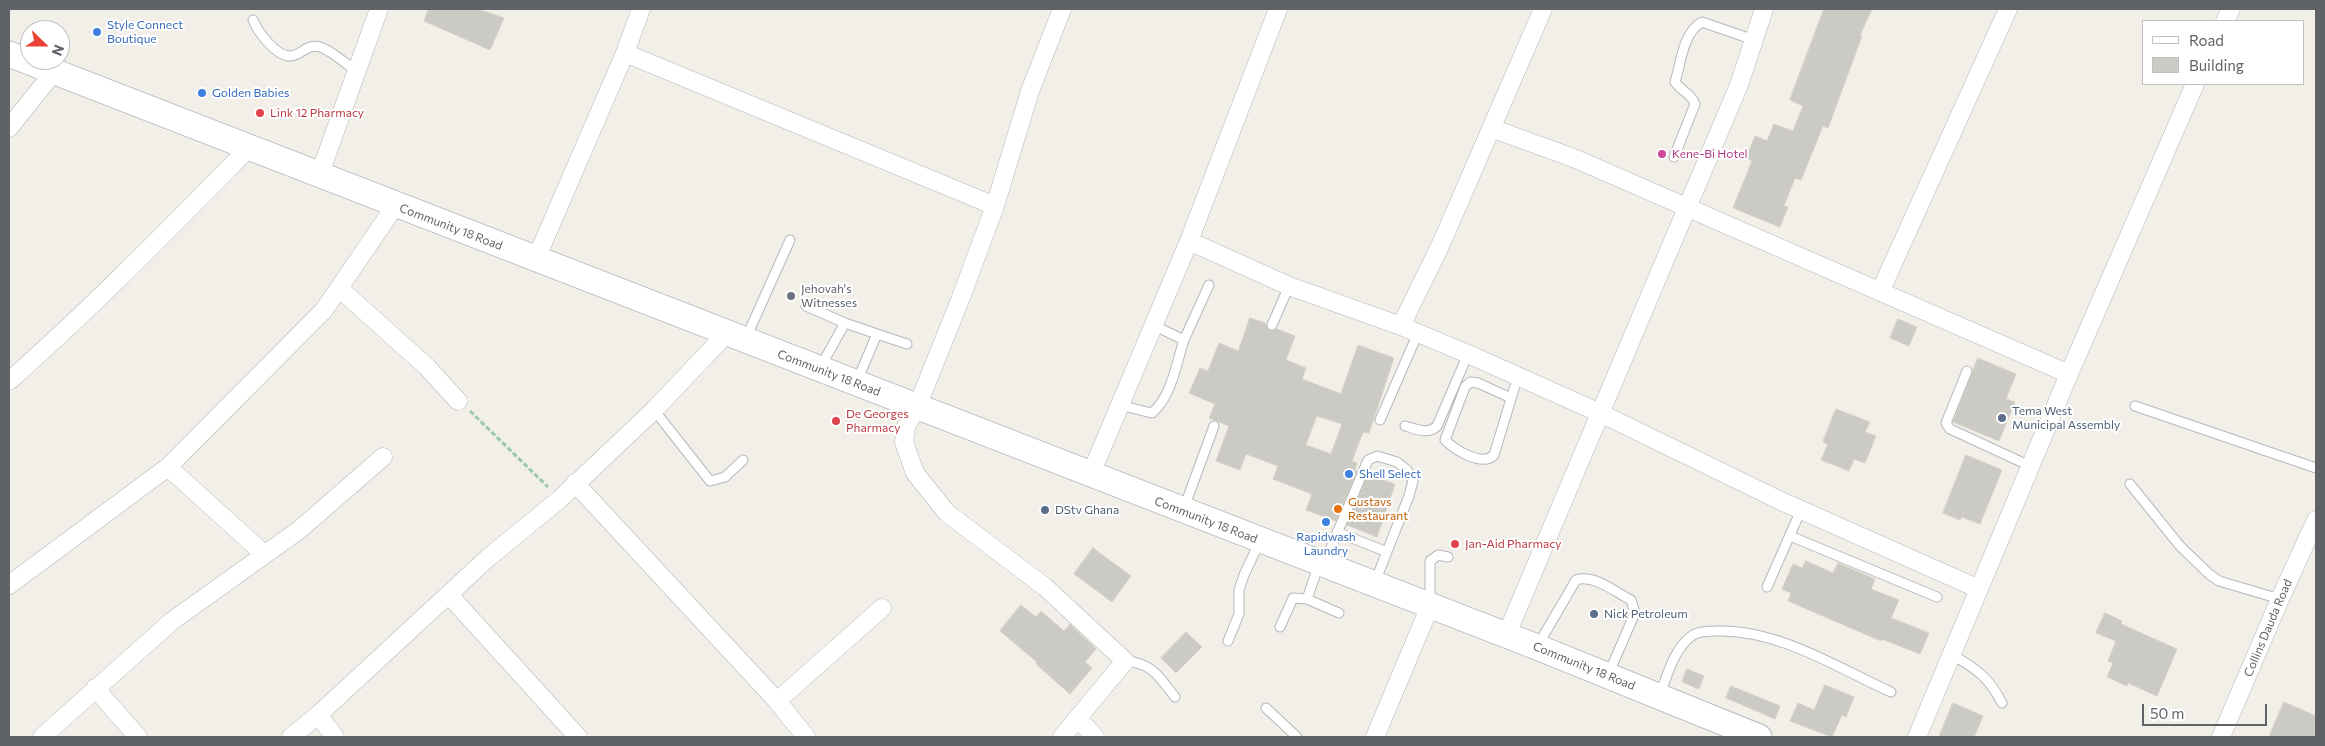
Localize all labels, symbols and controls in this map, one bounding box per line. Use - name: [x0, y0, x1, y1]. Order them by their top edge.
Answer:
- place label: Style Connect Boutique: [107, 18, 183, 46]
- north arrow: [20, 20, 70, 70]
- legend: [2142, 20, 2305, 85]
- marker: Style Connect Boutique: [91, 26, 103, 38]
- text: Road: [2189, 31, 2224, 49]
- text: N: [49, 42, 68, 58]
- text: Building: [2189, 56, 2244, 74]
- place label: Golden Babies: [212, 86, 289, 100]
- marker: Golden Babies: [196, 87, 208, 99]
- place label: Link 12 Pharmacy: [270, 106, 364, 120]
- marker: Link 12 Pharmacy: [254, 107, 266, 119]
- place label: Kene-Bi Hotel: [1672, 147, 1748, 161]
- marker: Kene-Bi Hotel: [1656, 148, 1668, 160]
- street label: Community 18 Road: [397, 201, 505, 253]
- place label: Jehovah's Witnesses: [801, 282, 857, 310]
- marker: Jehovah's Witnesses: [785, 290, 797, 302]
- street label: Community 18 Road: [775, 347, 883, 399]
- place label: Tema West Municipal Assembly: [2012, 404, 2120, 432]
- place label: De Georges Pharmacy: [846, 407, 909, 435]
- marker: Tema West Municipal Assembly: [1996, 412, 2008, 424]
- marker: De Georges Pharmacy: [830, 415, 842, 427]
- place label: Shell Select: [1359, 467, 1421, 481]
- marker: Shell Select: [1343, 468, 1355, 480]
- street label: Community 18 Road: [1152, 494, 1260, 546]
- place label: Gustavs Restaurant: [1348, 495, 1408, 523]
- place label: DStv Ghana: [1055, 503, 1119, 517]
- marker: Gustavs Restaurant: [1332, 503, 1344, 515]
- marker: DStv Ghana: [1039, 504, 1051, 516]
- marker: Rapidwash Laundry: [1320, 516, 1332, 528]
- place label: Rapidwash Laundry: [1296, 530, 1356, 558]
- place label: Jan-Aid Pharmacy: [1465, 537, 1561, 551]
- marker: Jan-Aid Pharmacy: [1449, 538, 1461, 550]
- street label: Collins Dauda Road: [2241, 577, 2295, 679]
- place label: Nick Petroleum: [1604, 607, 1688, 621]
- marker: Nick Petroleum: [1588, 608, 1600, 620]
- street label: Community 18 Road: [1531, 639, 1637, 693]
- scale bar: [2145, 694, 2270, 726]
- text: 50 m: [2150, 704, 2184, 722]

